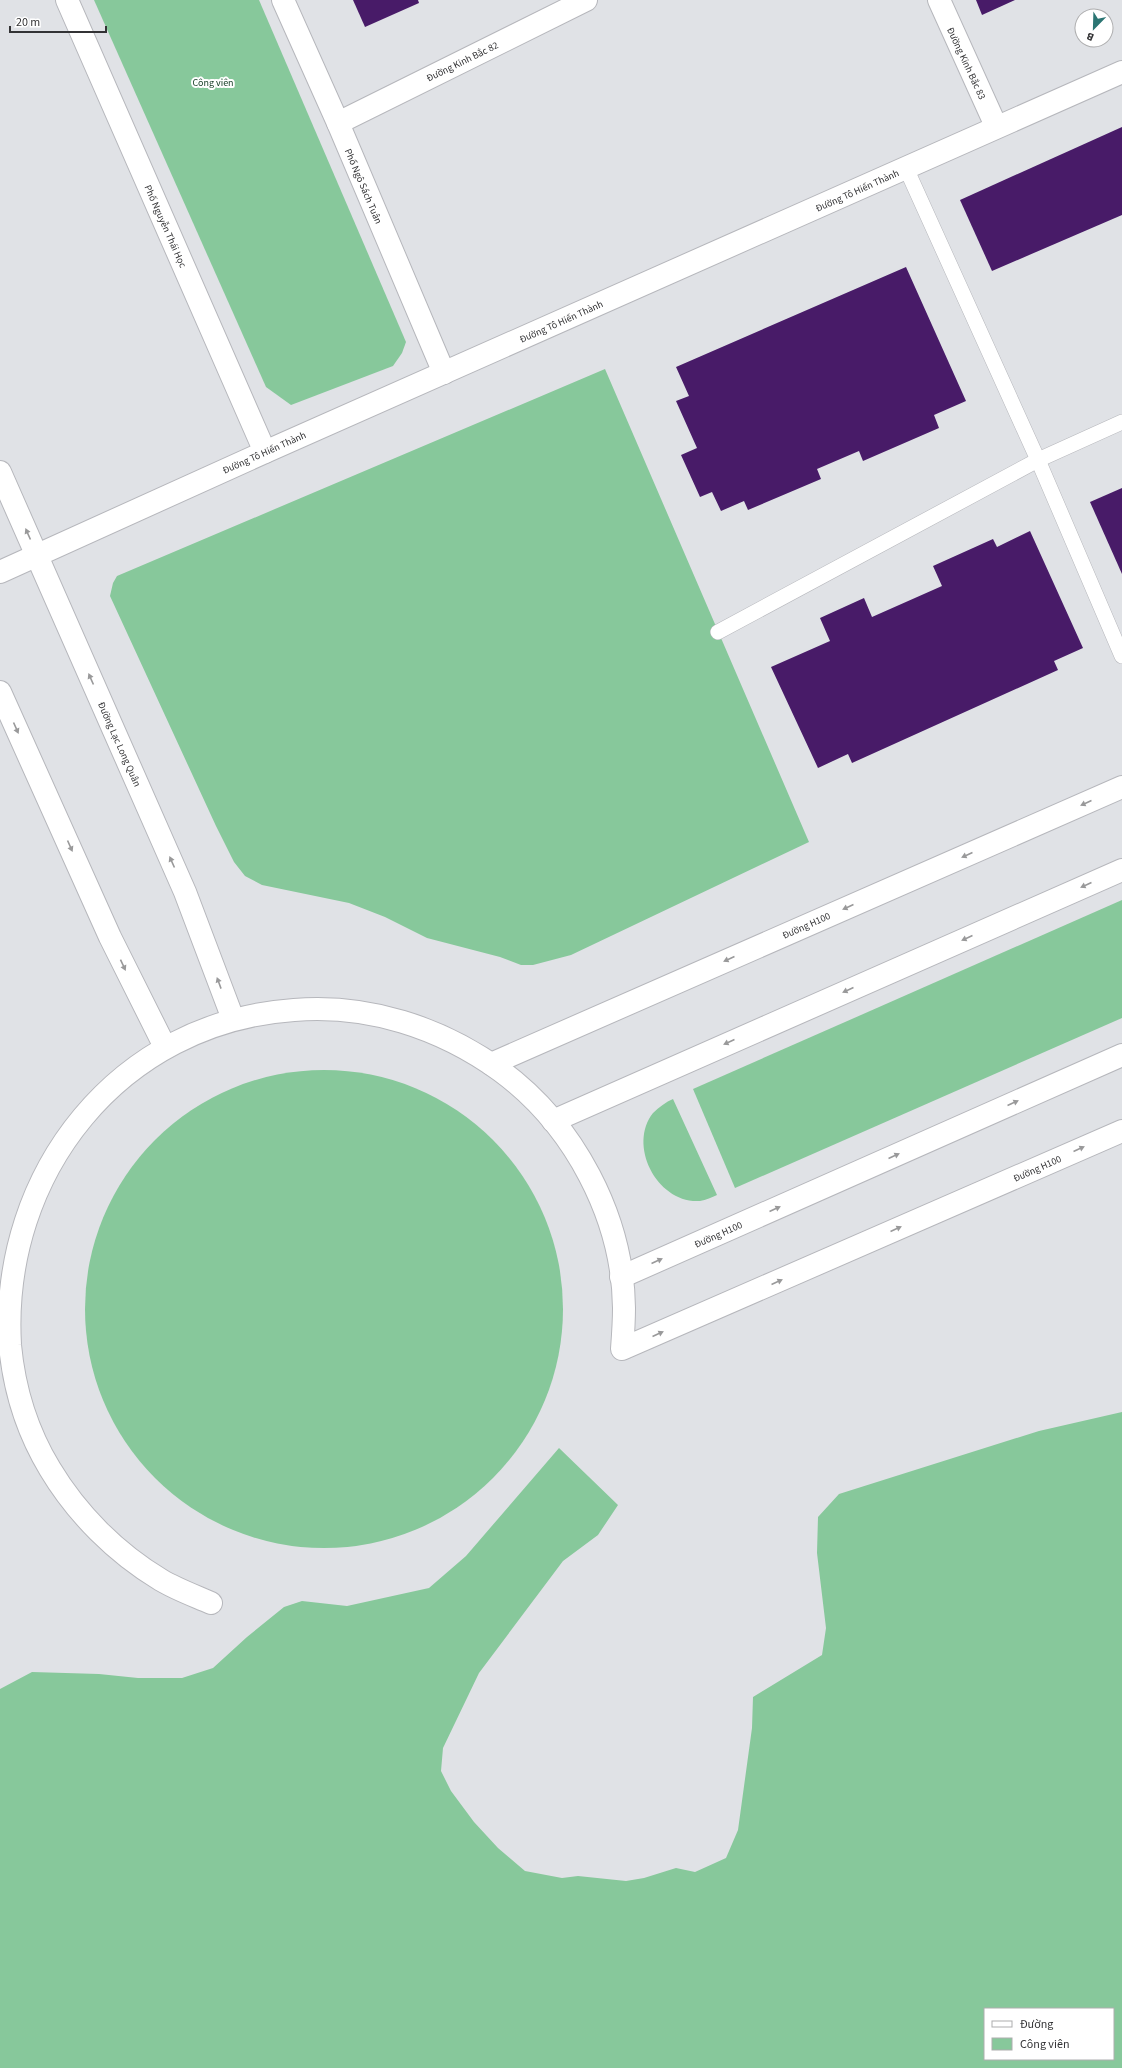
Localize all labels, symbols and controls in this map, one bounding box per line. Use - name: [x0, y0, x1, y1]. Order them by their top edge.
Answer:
- scale bar: [10, 8, 106, 34]
- north arrow: [1074, 8, 1114, 48]
- text: 20 m: [16, 14, 40, 31]
- street label: Đường Kinh Bắc 83: [943, 25, 989, 102]
- text: B: [1084, 28, 1096, 45]
- street label: Đường Kinh Bắc 82: [424, 38, 501, 85]
- park label: Công viên: [192, 76, 234, 90]
- street label: Phố Ngô Sách Tuân: [341, 147, 385, 226]
- street label: Đường Tô Hiến Thành: [813, 166, 901, 216]
- street label: Phố Nguyễn Thái Học: [141, 183, 190, 270]
- street label: Đường Tô Hiến Thành: [517, 297, 605, 347]
- street label: Đường Tô Hiến Thành: [220, 428, 308, 478]
- one-way arrow: [25, 528, 31, 540]
- one-way arrow: [88, 673, 94, 684]
- street label: Đường Lạc Long Quân: [94, 700, 144, 789]
- one-way arrow: [13, 722, 19, 733]
- one-way arrow: [1080, 800, 1092, 806]
- one-way arrow: [67, 841, 73, 853]
- one-way arrow: [962, 852, 973, 858]
- one-way arrow: [169, 856, 175, 867]
- one-way arrow: [1081, 882, 1092, 888]
- one-way arrow: [843, 904, 854, 910]
- street label: Đường H100: [780, 909, 833, 943]
- one-way arrow: [961, 935, 973, 941]
- one-way arrow: [723, 956, 735, 962]
- one-way arrow: [120, 959, 126, 970]
- one-way arrow: [215, 976, 221, 988]
- one-way arrow: [843, 987, 854, 993]
- one-way arrow: [723, 1040, 735, 1046]
- one-way arrow: [1008, 1100, 1020, 1106]
- one-way arrow: [1074, 1146, 1085, 1152]
- street label: Đường H100: [1011, 1152, 1064, 1186]
- one-way arrow: [889, 1153, 900, 1159]
- one-way arrow: [770, 1206, 781, 1212]
- street label: Đường H100: [692, 1218, 745, 1252]
- one-way arrow: [891, 1226, 903, 1232]
- one-way arrow: [651, 1258, 663, 1264]
- one-way arrow: [771, 1278, 783, 1285]
- one-way arrow: [652, 1331, 664, 1337]
- legend: [984, 2008, 1114, 2060]
- text: Đường: [1020, 2016, 1053, 2033]
- text: Công viên: [1020, 2036, 1069, 2053]

